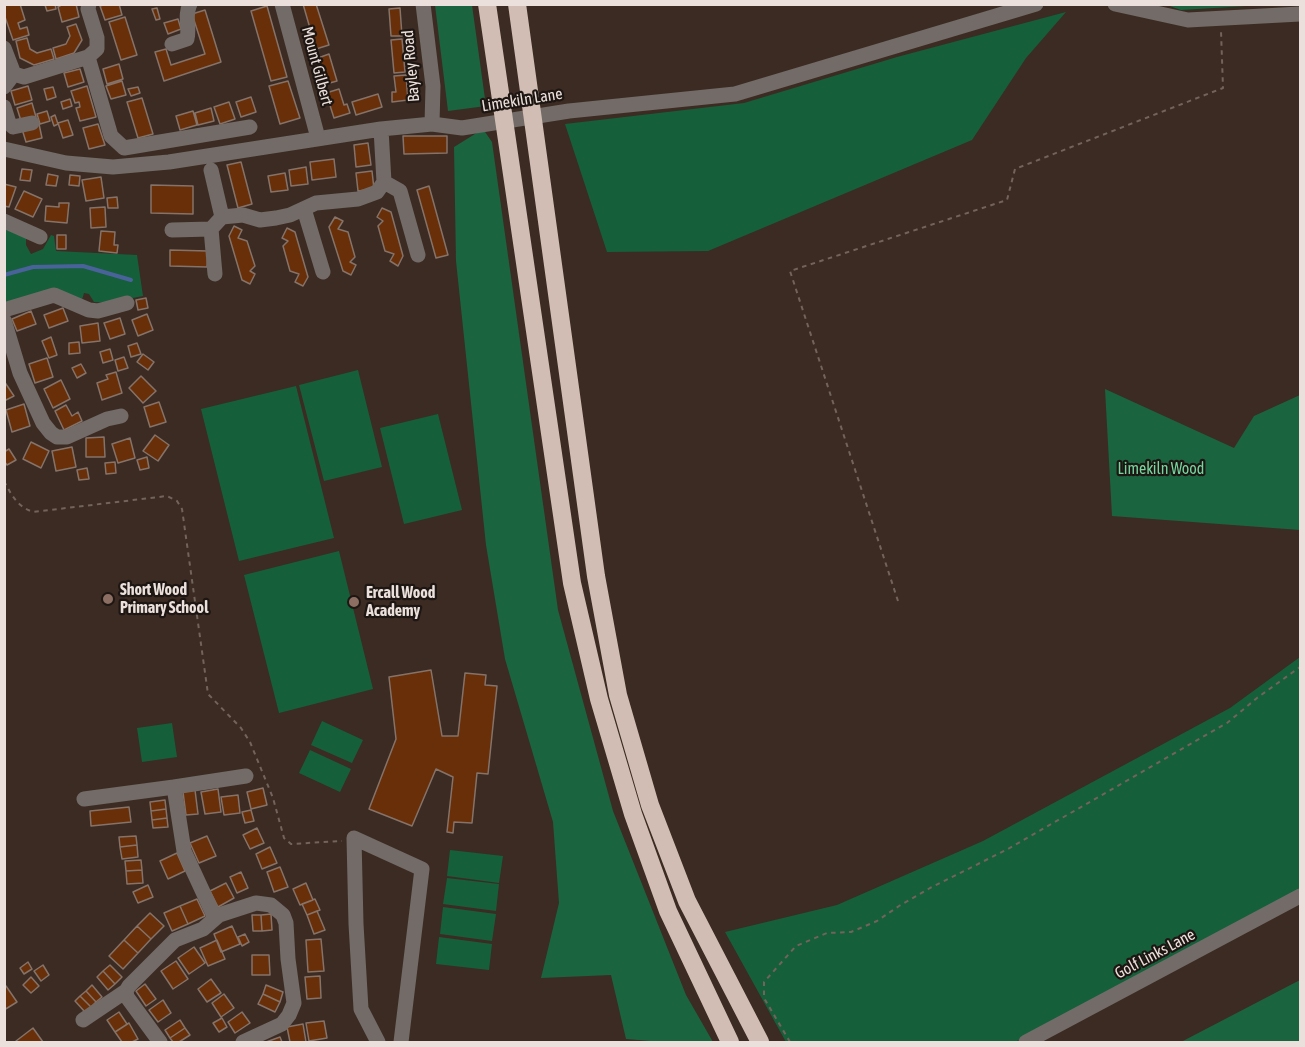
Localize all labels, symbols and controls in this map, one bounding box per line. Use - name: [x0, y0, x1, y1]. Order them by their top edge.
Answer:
- street label: Mount Gilbert: [297, 24, 337, 108]
- street label: Bayley Road: [398, 29, 424, 103]
- street label: Limekiln Lane: [480, 84, 564, 116]
- park label: Limekiln Wood: [1118, 459, 1204, 479]
- place label: Short Wood Primary School: [120, 580, 208, 618]
- place label: Ercall Wood Academy: [366, 583, 435, 621]
- marker: Short Wood Primary School: [101, 592, 115, 606]
- marker: Ercall Wood Academy: [347, 595, 361, 609]
- street label: Golf Links Lane: [1112, 925, 1198, 983]

